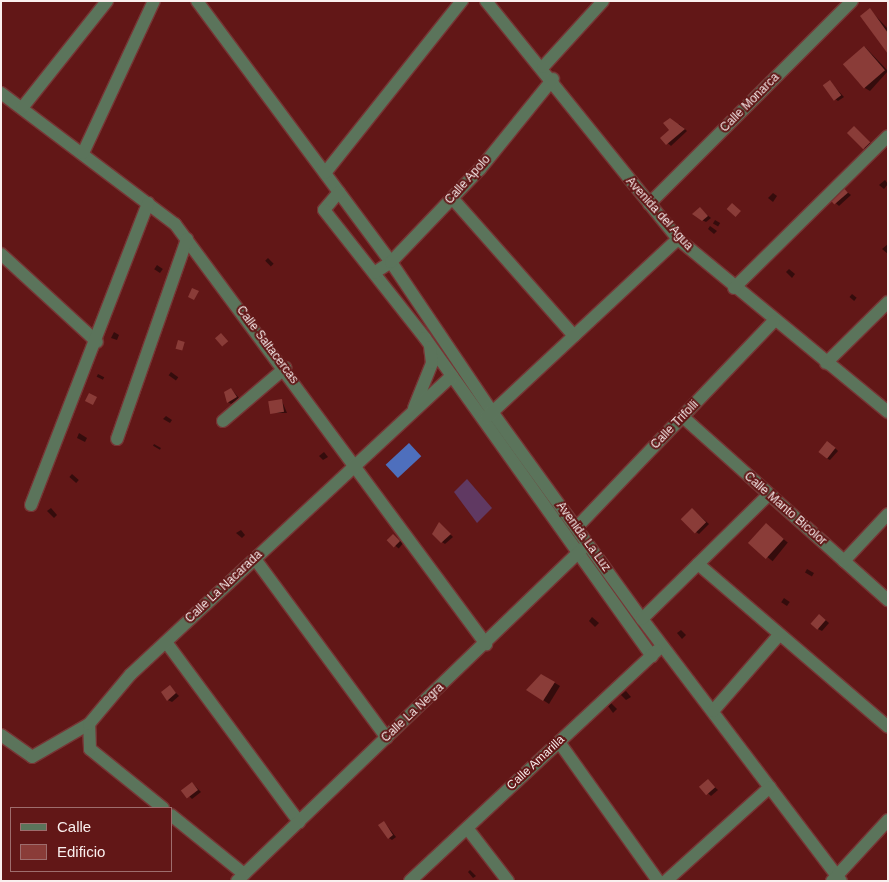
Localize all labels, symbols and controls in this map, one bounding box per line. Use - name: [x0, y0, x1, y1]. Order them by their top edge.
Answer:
- street label: Calle Monarca: [718, 71, 782, 135]
- street label: Calle Apolo: [442, 152, 494, 208]
- street label: Avenida del Agua: [622, 174, 696, 254]
- street label: Calle Saltacercas: [233, 303, 301, 387]
- street label: Calle Trifolli: [648, 398, 702, 452]
- street label: Calle Manto Bicolor: [741, 469, 829, 549]
- street label: Avenida La Luz: [553, 499, 613, 575]
- street label: Calle La Nacarada: [183, 548, 265, 626]
- street label: Calle La Negra: [379, 680, 447, 746]
- street label: Calle Amarilla: [504, 732, 568, 794]
- legend: [10, 807, 172, 872]
- text: Calle: [57, 818, 91, 835]
- text: Edificio: [57, 843, 105, 860]

